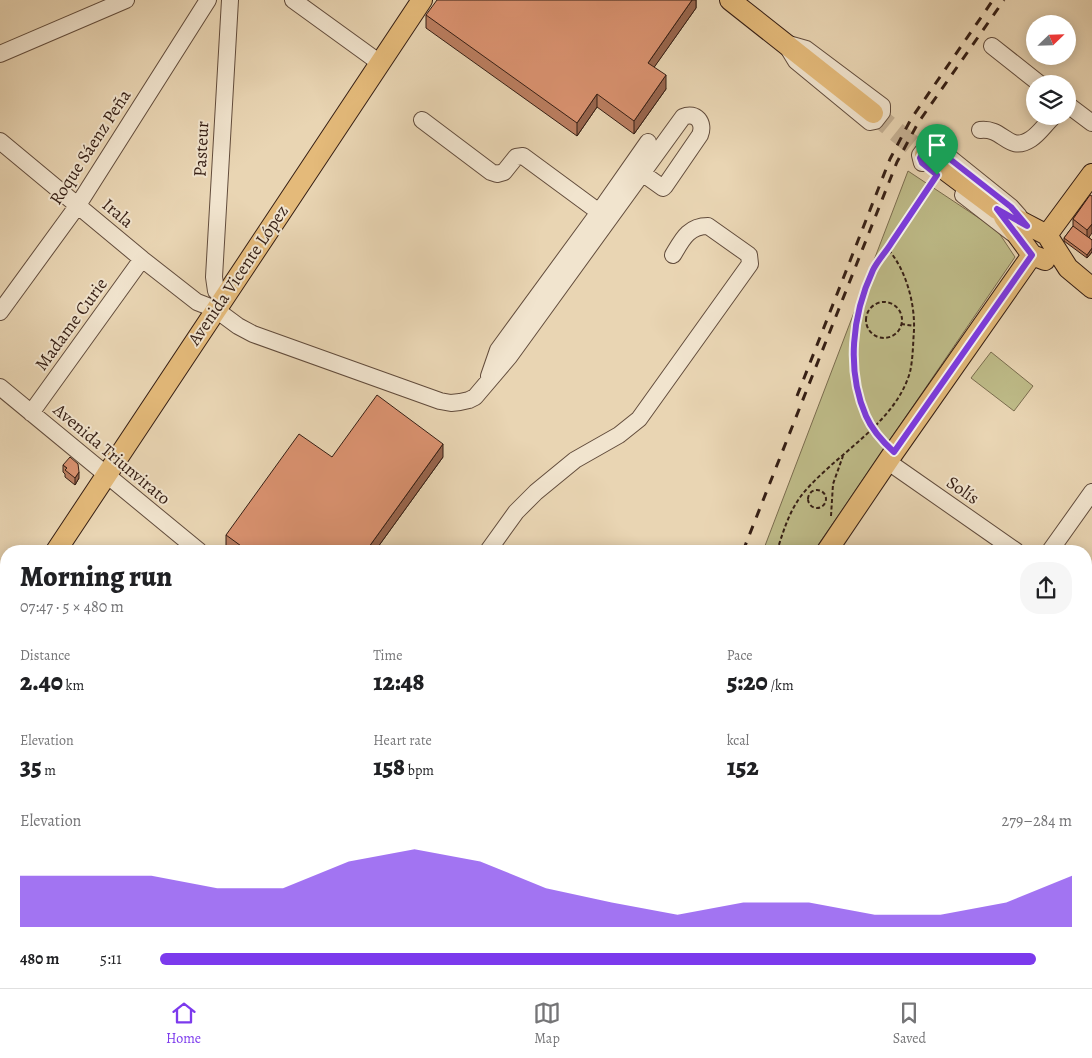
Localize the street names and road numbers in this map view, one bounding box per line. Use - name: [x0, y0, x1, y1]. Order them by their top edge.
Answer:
- street label: Roque Sáenz Peña: [44, 84, 137, 209]
- street label: Pasteur: [188, 120, 214, 178]
- street label: Irala: [97, 193, 139, 234]
- street label: Avenida Vicente López: [181, 200, 294, 351]
- street label: Madame Curie: [29, 273, 113, 375]
- street label: Avenida Triunvirato: [48, 397, 176, 510]
- street label: Solís: [942, 470, 984, 510]

